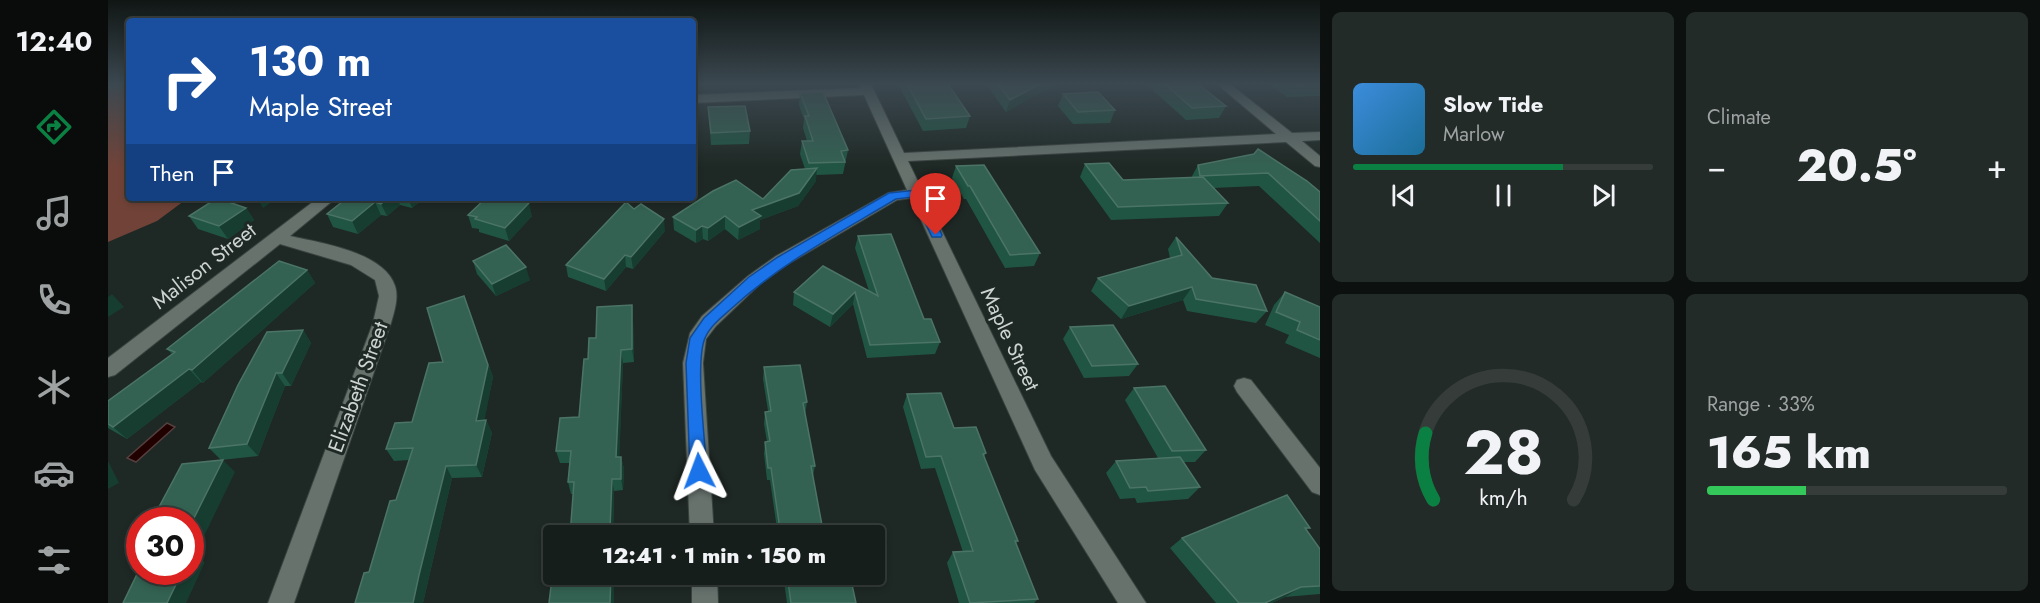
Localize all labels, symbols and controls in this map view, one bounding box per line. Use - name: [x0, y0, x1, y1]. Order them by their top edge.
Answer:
- text: 12:40: [16, 22, 92, 61]
- text: 130 m: [249, 31, 371, 92]
- icon: right: [150, 42, 228, 120]
- text: Maple Street: [249, 87, 392, 126]
- text: Slow Tide: [1443, 88, 1543, 120]
- text: Climate: [1707, 103, 1771, 132]
- icon: directions: [33, 106, 75, 148]
- text: Marlow: [1443, 120, 1505, 149]
- text: 20.5°: [1797, 133, 1917, 198]
- text: −: [1707, 143, 1726, 190]
- text: +: [1987, 143, 2007, 190]
- icon: arrive: [207, 156, 240, 189]
- text: Then: [150, 157, 195, 189]
- pin: [910, 173, 961, 235]
- icon: previous: [1387, 179, 1420, 212]
- icon: pause: [1487, 179, 1520, 212]
- icon: next: [1587, 179, 1620, 212]
- icon: arrive: [919, 182, 952, 215]
- icon: music: [33, 192, 75, 234]
- street label: Malison Street: [146, 216, 262, 316]
- icon: phone: [33, 279, 75, 321]
- street label: Maple Street: [973, 282, 1047, 396]
- street label: Elizabeth Street: [321, 318, 395, 456]
- icon: climate: [33, 366, 75, 408]
- text: Range · 33%: [1707, 390, 1815, 419]
- text: 28: [1463, 407, 1543, 497]
- text: 165 km: [1707, 420, 1871, 485]
- position arrow: [667, 439, 731, 503]
- icon: car: [33, 452, 75, 494]
- text: km/h: [1479, 482, 1527, 513]
- speed limit sign: 30: [126, 507, 204, 585]
- icon: filters: [33, 539, 75, 581]
- text: 12:41 · 1 min · 150 m: [602, 539, 826, 571]

